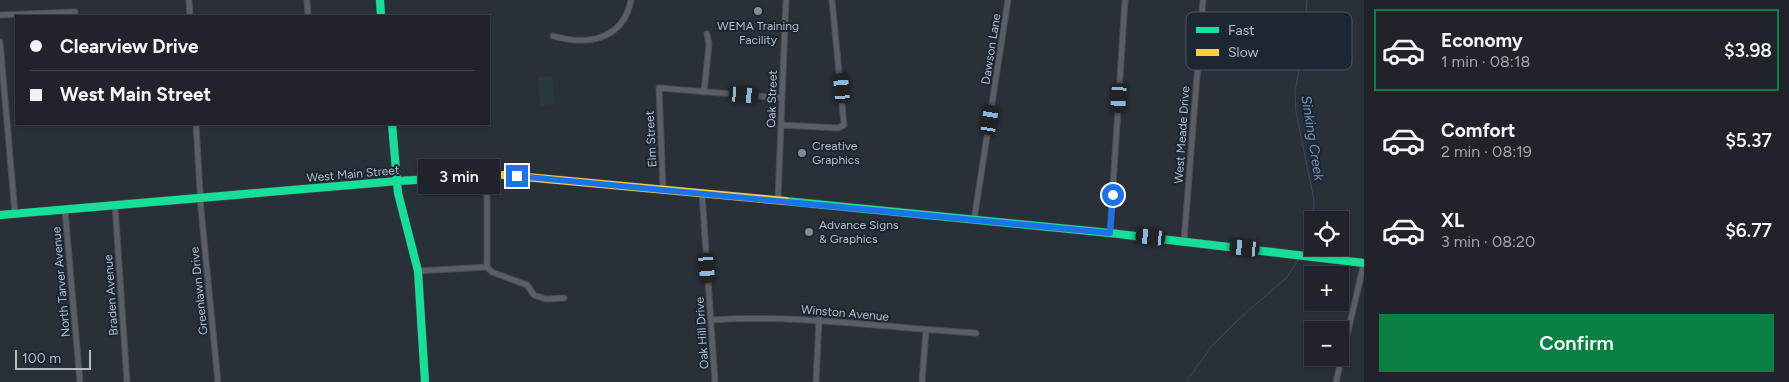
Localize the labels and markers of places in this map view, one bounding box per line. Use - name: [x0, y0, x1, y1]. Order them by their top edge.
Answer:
- marker: WEMA Training Facility: [752, 5, 764, 17]
- place label: WEMA Training Facility: [717, 19, 799, 47]
- place label: Creative Graphics: [812, 139, 860, 167]
- marker: Creative Graphics: [796, 147, 808, 159]
- place label: Advance Signs & Graphics: [819, 218, 899, 246]
- marker: Advance Signs & Graphics: [803, 226, 815, 238]

